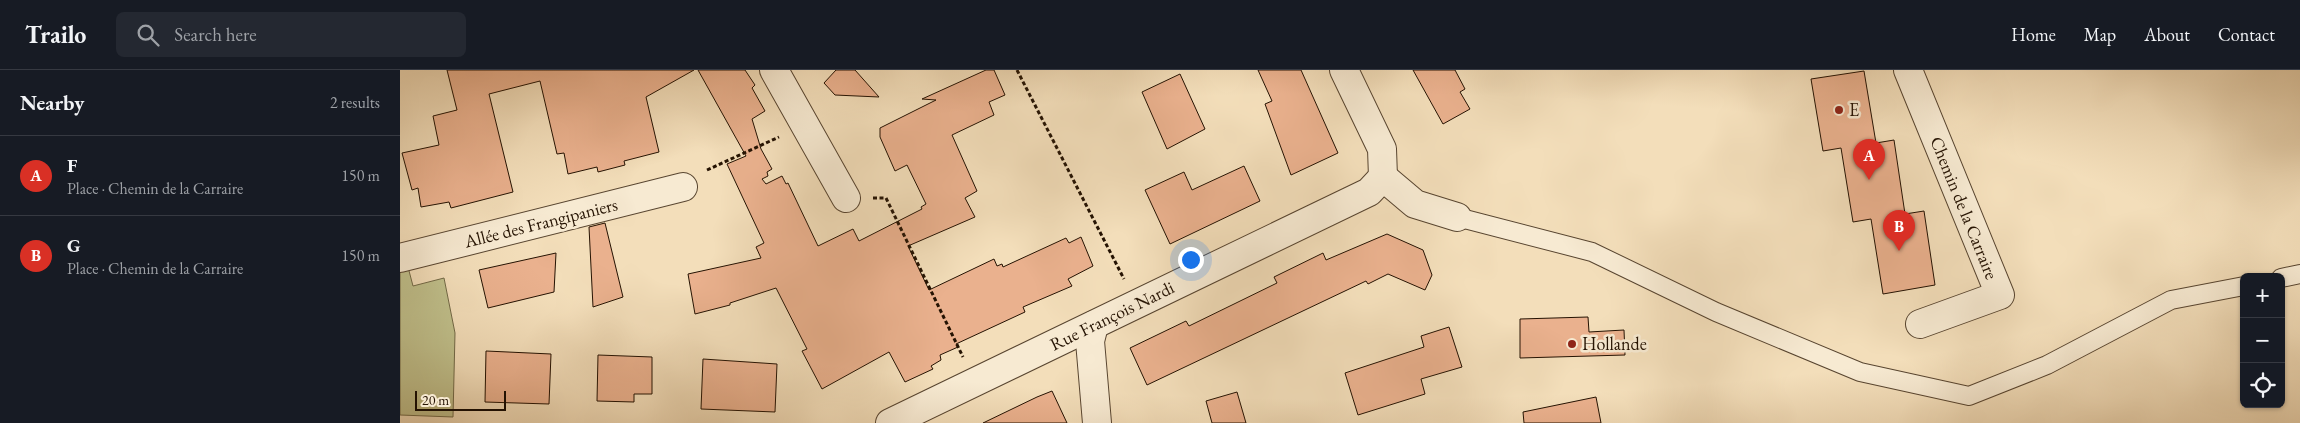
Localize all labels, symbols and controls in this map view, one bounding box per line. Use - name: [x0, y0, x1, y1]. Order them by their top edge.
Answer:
- search box: [116, 12, 466, 57]
- text: Trailo: [25, 19, 86, 50]
- icon: search: [134, 21, 162, 49]
- text: Search here: [174, 22, 257, 47]
- text: Home: [2011, 23, 2056, 46]
- text: Map: [2084, 23, 2116, 46]
- text: About: [2144, 23, 2190, 46]
- text: Contact: [2218, 23, 2275, 46]
- text: Nearby: [20, 89, 84, 116]
- text: 2 results: [330, 92, 380, 113]
- place label: E: [1849, 98, 1859, 121]
- marker: E: [1833, 104, 1845, 116]
- street label: Chemin de la Carraire: [1925, 133, 2004, 283]
- pin: A: [1853, 139, 1885, 180]
- text: F: [67, 153, 77, 178]
- text: A: [30, 165, 42, 186]
- text: 150 m: [341, 165, 380, 186]
- text: Place · Chemin de la Carraire: [67, 178, 243, 199]
- street label: Allée des Frangipaniers: [461, 192, 620, 253]
- pin: B: [1883, 210, 1915, 251]
- text: G: [67, 233, 81, 258]
- text: B: [31, 245, 41, 266]
- text: 150 m: [341, 245, 380, 266]
- your location: [1178, 247, 1204, 273]
- text: Place · Chemin de la Carraire: [67, 258, 243, 279]
- map controls: [2240, 273, 2285, 408]
- button: +: [2240, 273, 2285, 318]
- street label: Rue François Nardi: [1046, 275, 1178, 356]
- button: −: [2240, 318, 2285, 363]
- place label: Hollande: [1582, 332, 1647, 355]
- marker: Hollande: [1566, 338, 1578, 350]
- button: locate: [2240, 363, 2285, 408]
- scale bar: [415, 388, 506, 411]
- text: 20 m: [422, 391, 449, 409]

